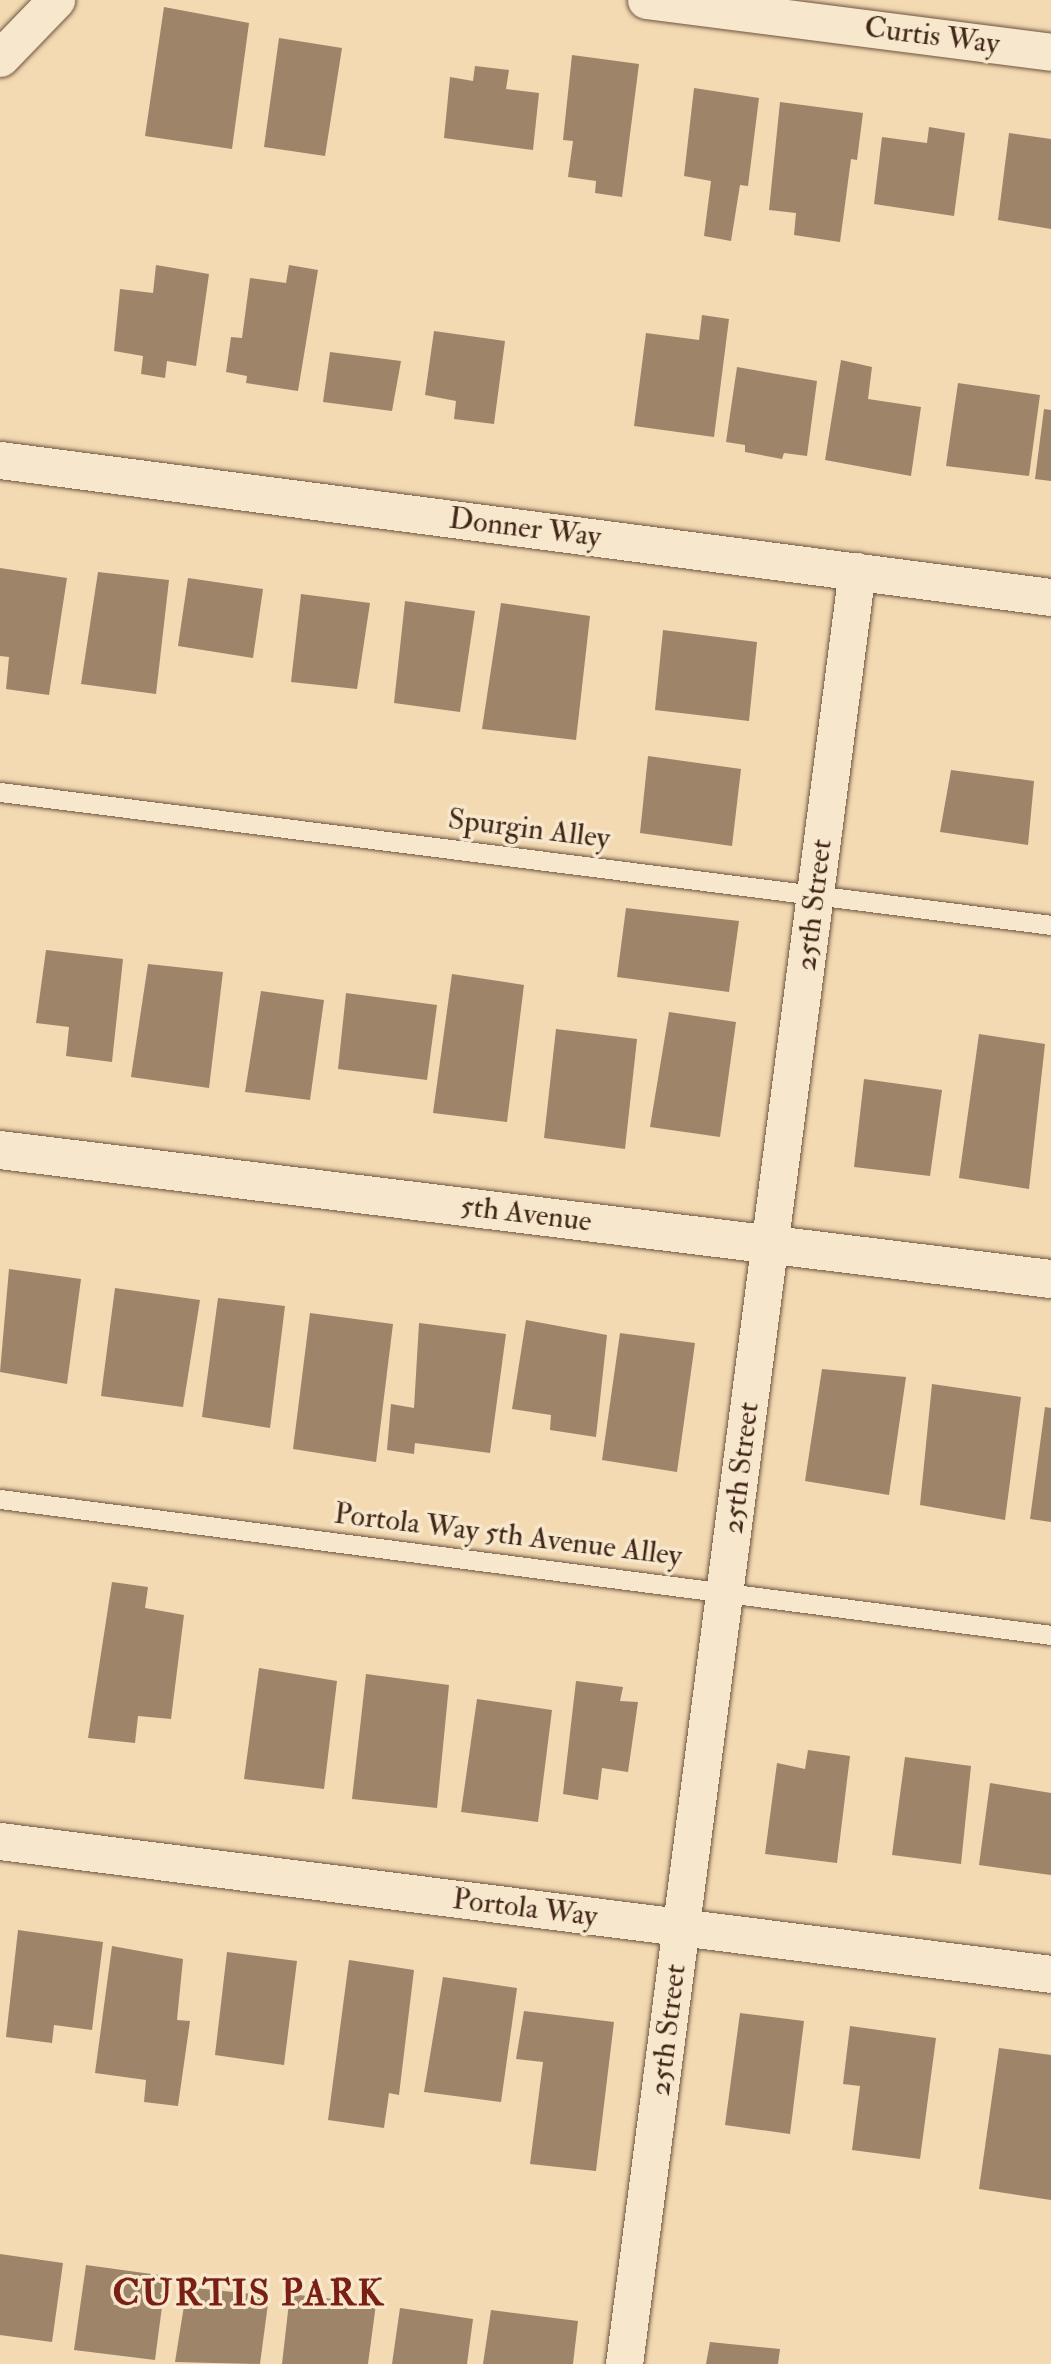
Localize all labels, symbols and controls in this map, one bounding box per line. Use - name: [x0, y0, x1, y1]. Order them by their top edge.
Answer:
- street label: Curtis Way: [862, 10, 1002, 62]
- street label: Donner Way: [447, 501, 603, 555]
- street label: Spurgin Alley: [446, 801, 612, 857]
- street label: 25th Street: [788, 837, 840, 973]
- street label: 5th Avenue: [458, 1188, 594, 1240]
- street label: 25th Street: [715, 1400, 767, 1536]
- street label: Portola Way 5th Avenue Alley: [332, 1496, 684, 1574]
- street label: Portola Way: [450, 1881, 600, 1935]
- street label: 25th Street: [642, 1962, 694, 2098]
- district label: CURTIS PARK: [114, 2272, 384, 2316]

